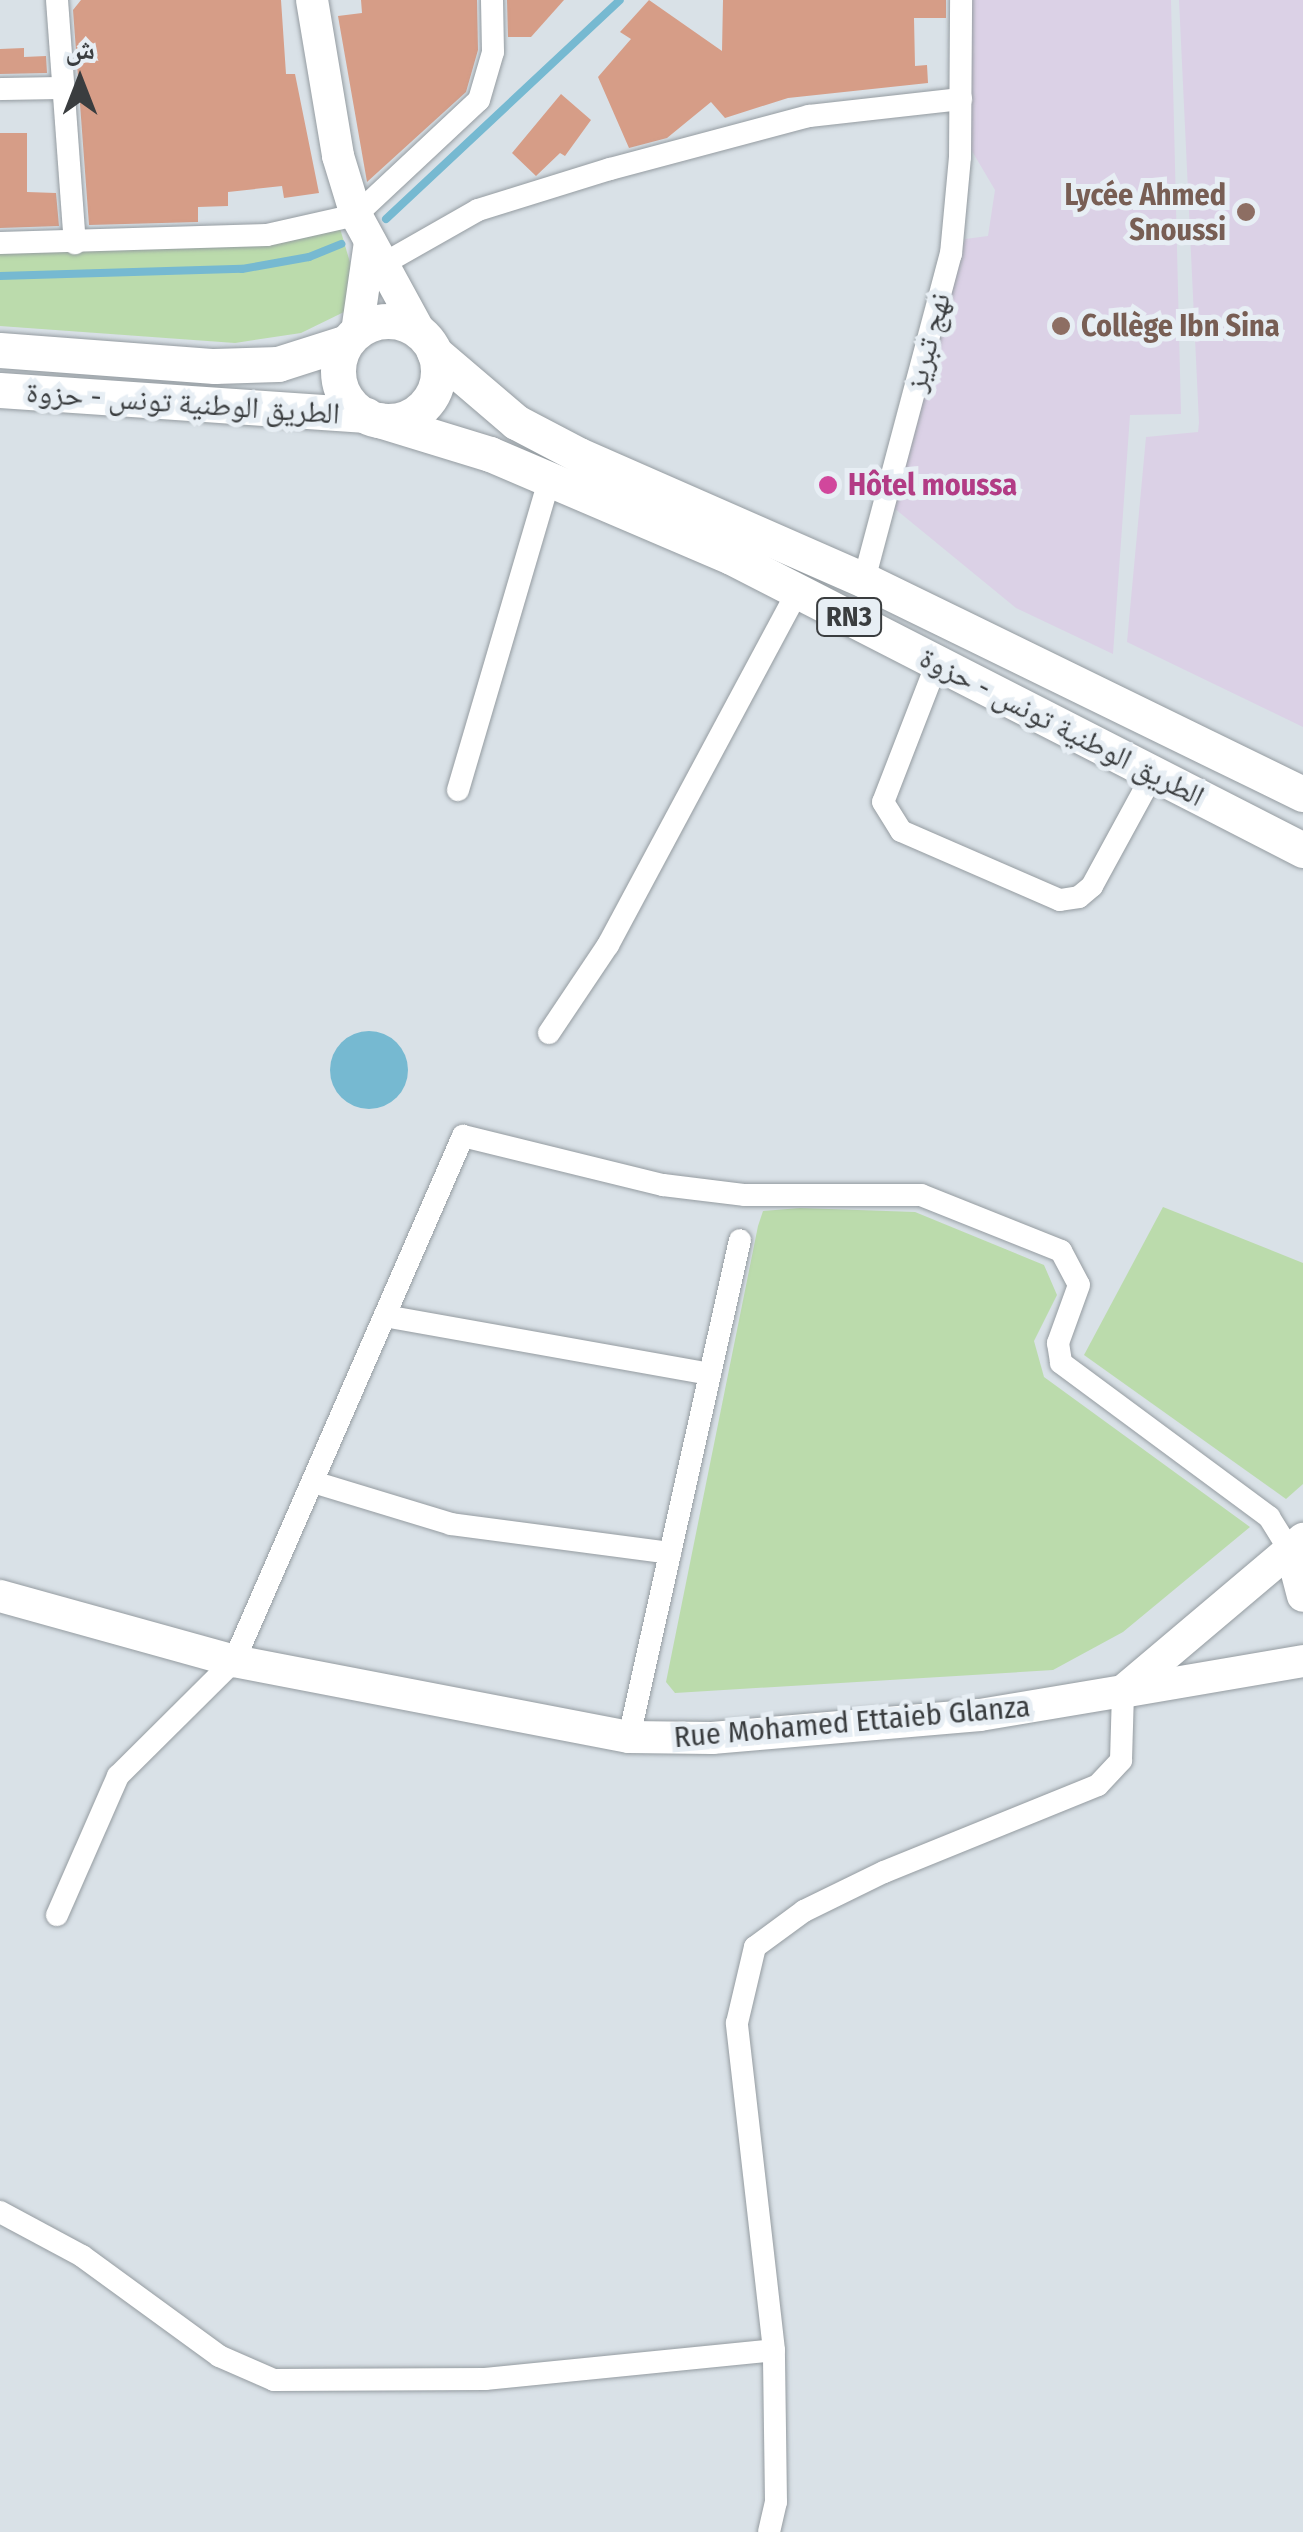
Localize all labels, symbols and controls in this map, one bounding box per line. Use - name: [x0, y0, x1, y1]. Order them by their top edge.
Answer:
- north arrow: [30, 30, 130, 130]
- text: ش: [65, 33, 95, 66]
- place label: Lycée Ahmed Snoussi: [1065, 177, 1226, 248]
- marker: Lycée Ahmed Snoussi: [1235, 201, 1257, 223]
- street label: نهج تبريز: [898, 289, 958, 395]
- place label: Collège Ibn Sina: [1081, 308, 1280, 344]
- marker: Collège Ibn Sina: [1050, 315, 1072, 337]
- street label: الطريق الوطنية تونس - حزوة: [25, 374, 341, 432]
- place label: Hôtel moussa: [848, 467, 1017, 503]
- marker: Hôtel moussa: [817, 474, 839, 496]
- road number: RN3: [814, 594, 884, 640]
- street label: الطريق الوطنية تونس - حزوة: [914, 640, 1210, 814]
- street label: Rue Mohamed Ettaieb Glanza: [672, 1688, 1032, 1756]

